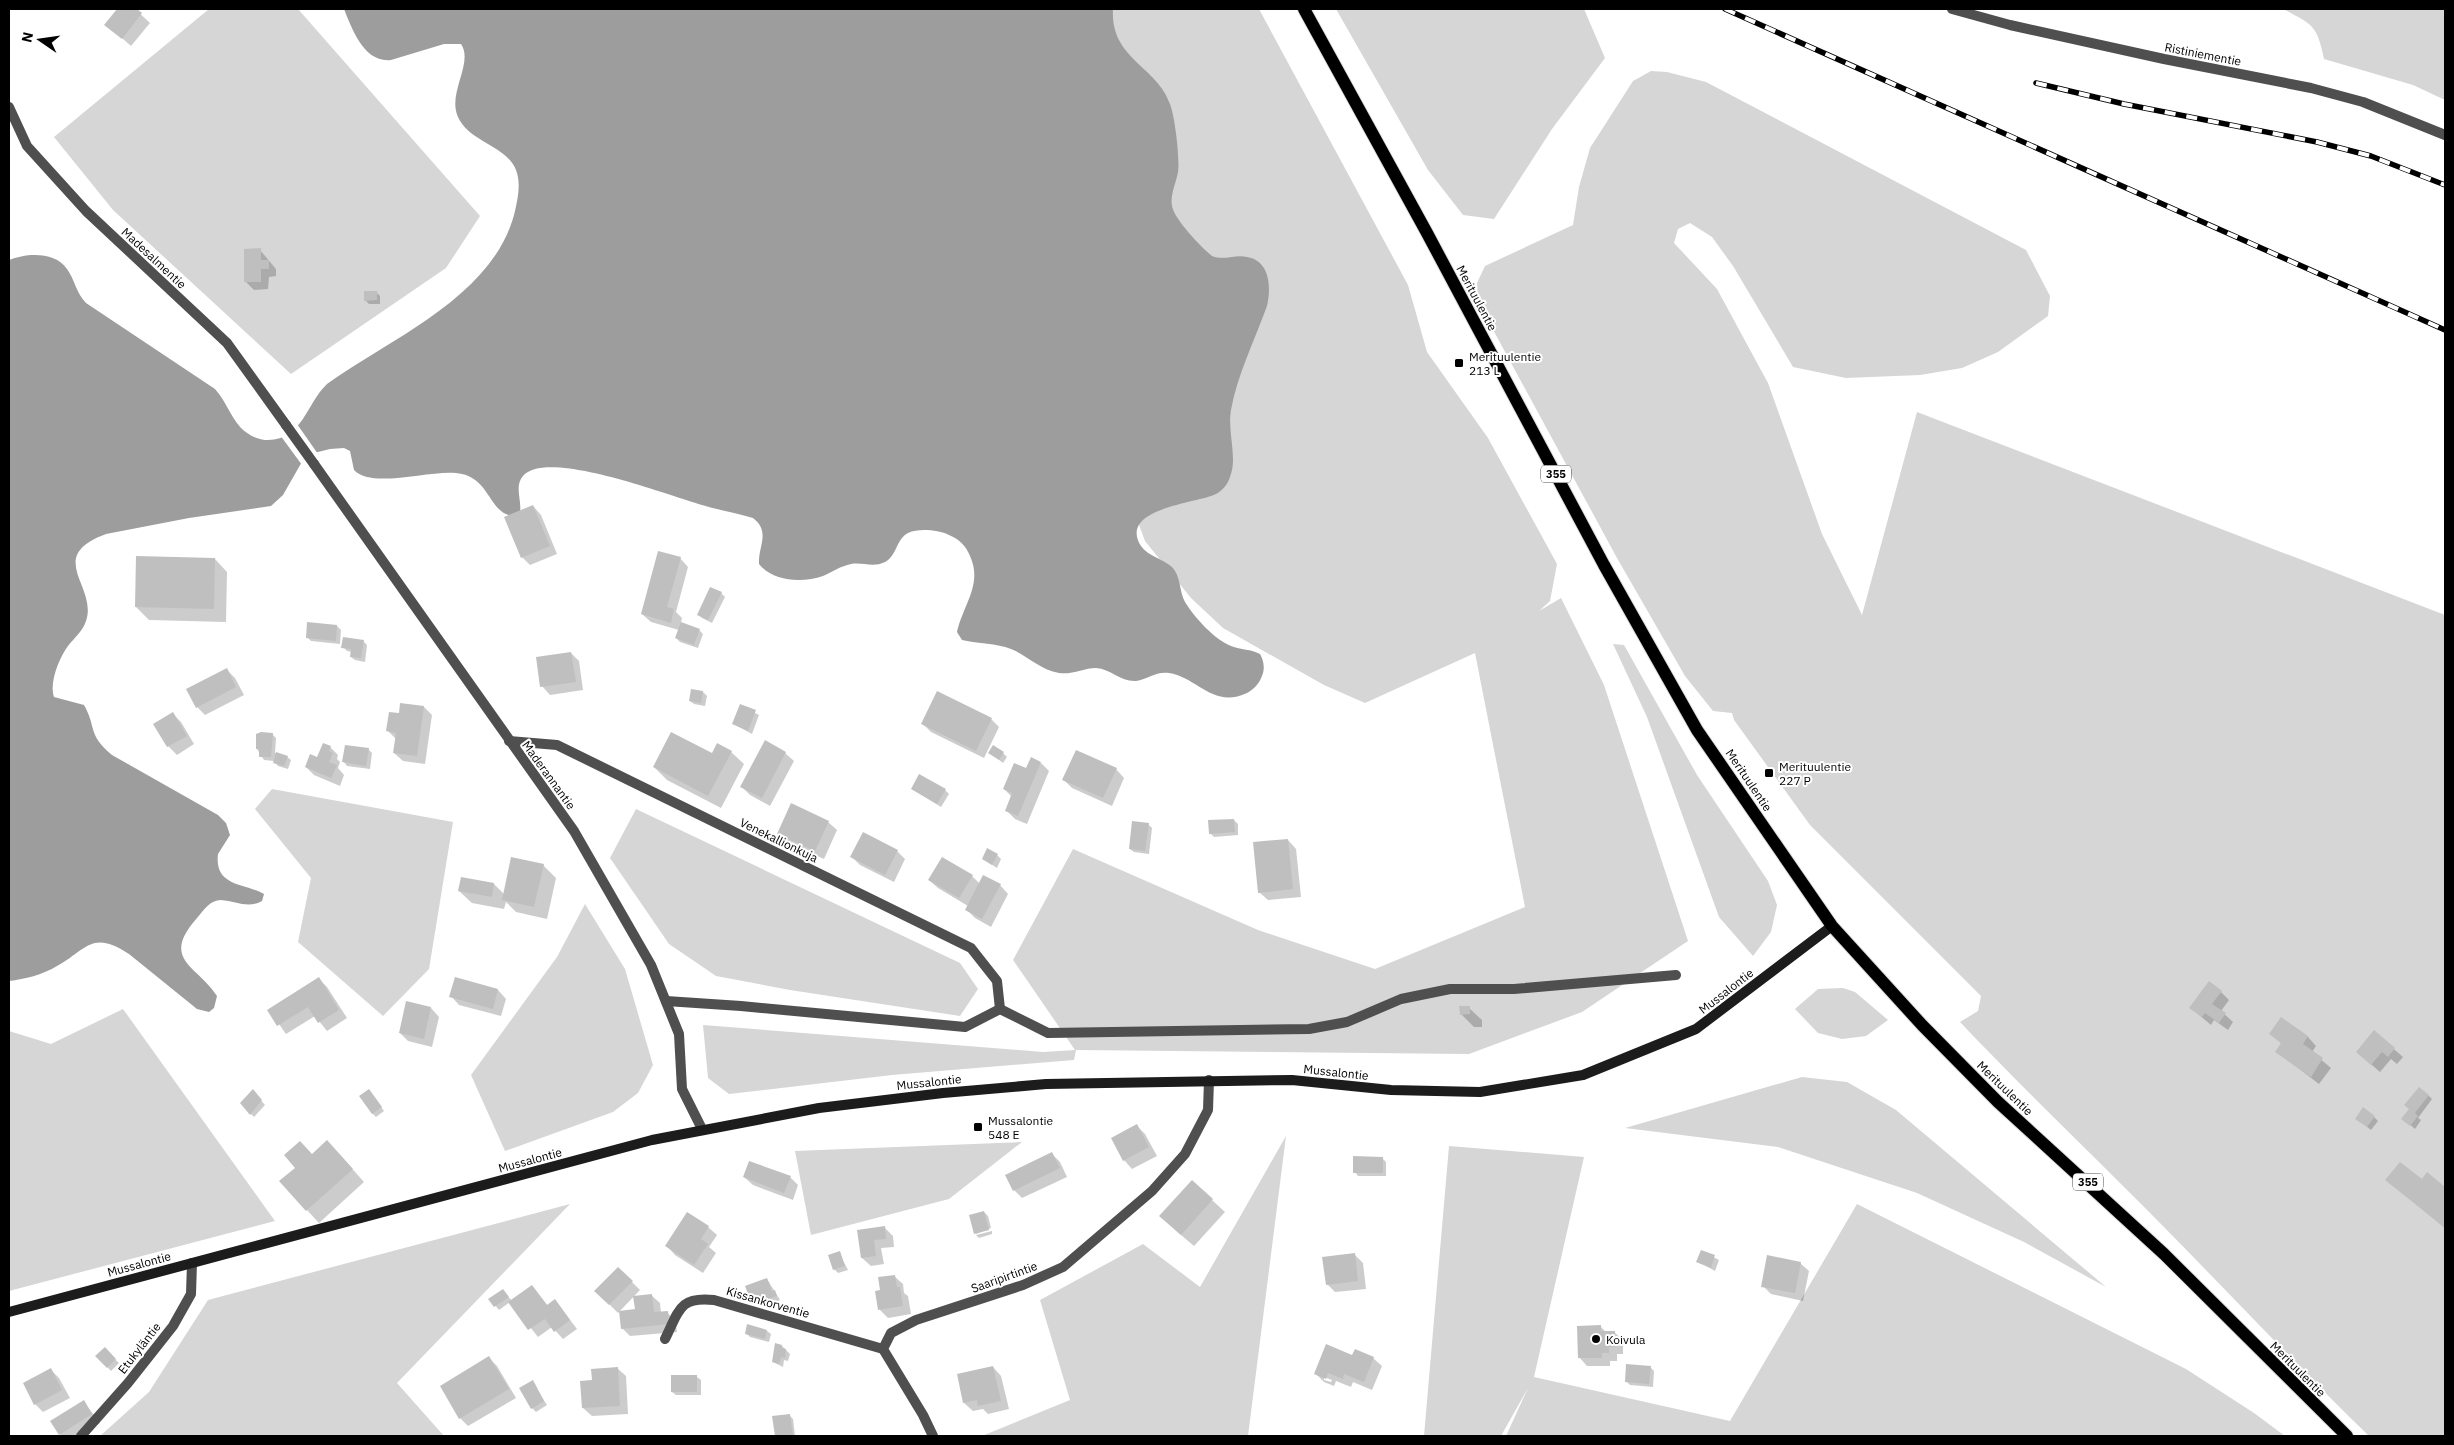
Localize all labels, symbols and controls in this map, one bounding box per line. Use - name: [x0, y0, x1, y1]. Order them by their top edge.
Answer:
- north arrow: [15, 15, 65, 65]
- text: N: [17, 30, 37, 44]
- street label: Ristiniementie: [2163, 39, 2243, 69]
- street label: Madesalmentie: [119, 224, 190, 292]
- street label: Merituulentie: [1453, 263, 1501, 334]
- place label: Merituulentie 213 L: [1469, 349, 1541, 378]
- marker: Merituulentie 213 L: [1453, 357, 1465, 369]
- road number: 355: [1541, 466, 1571, 482]
- street label: Maderannantie: [519, 738, 579, 813]
- street label: Merituulentie: [1723, 746, 1776, 814]
- place label: Merituulentie 227 P: [1779, 759, 1851, 788]
- marker: Merituulentie 227 P: [1763, 767, 1775, 779]
- street label: Venekallionkuja: [737, 815, 821, 866]
- street label: Mussalontie: [1696, 965, 1757, 1017]
- street label: Merituulentie: [1974, 1058, 2036, 1119]
- street label: Mussalontie: [1303, 1061, 1370, 1083]
- street label: Mussalontie: [896, 1071, 963, 1093]
- place label: Mussalontie 548 E: [988, 1113, 1054, 1142]
- marker: Mussalontie 548 E: [972, 1121, 984, 1133]
- street label: Mussalontie: [497, 1144, 564, 1176]
- road number: 355: [2073, 1174, 2103, 1190]
- street label: Mussalontie: [106, 1248, 173, 1280]
- street label: Saaripirtintie: [969, 1258, 1040, 1296]
- street label: Kissankorventie: [725, 1283, 812, 1321]
- street label: Etukyläntie: [114, 1319, 164, 1377]
- place label: Koivula: [1606, 1332, 1646, 1347]
- marker: Koivula: [1590, 1333, 1602, 1345]
- street label: Merituulentie: [2267, 1338, 2329, 1400]

